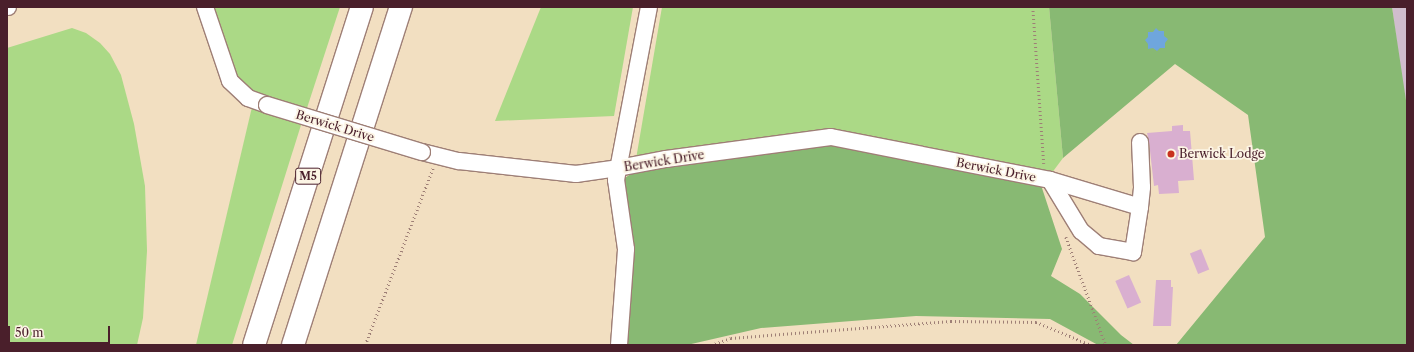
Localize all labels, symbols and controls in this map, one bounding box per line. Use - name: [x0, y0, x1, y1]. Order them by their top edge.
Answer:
- street label: Berwick Drive: [294, 107, 376, 145]
- place label: Berwick Lodge: [1179, 147, 1265, 161]
- street label: Berwick Drive: [623, 148, 705, 174]
- marker: Berwick Lodge: [1166, 149, 1176, 159]
- street label: Berwick Drive: [955, 155, 1037, 185]
- road number: M5: [295, 167, 321, 185]
- scale bar: [10, 318, 112, 344]
- text: 50 m: [15, 325, 44, 340]

